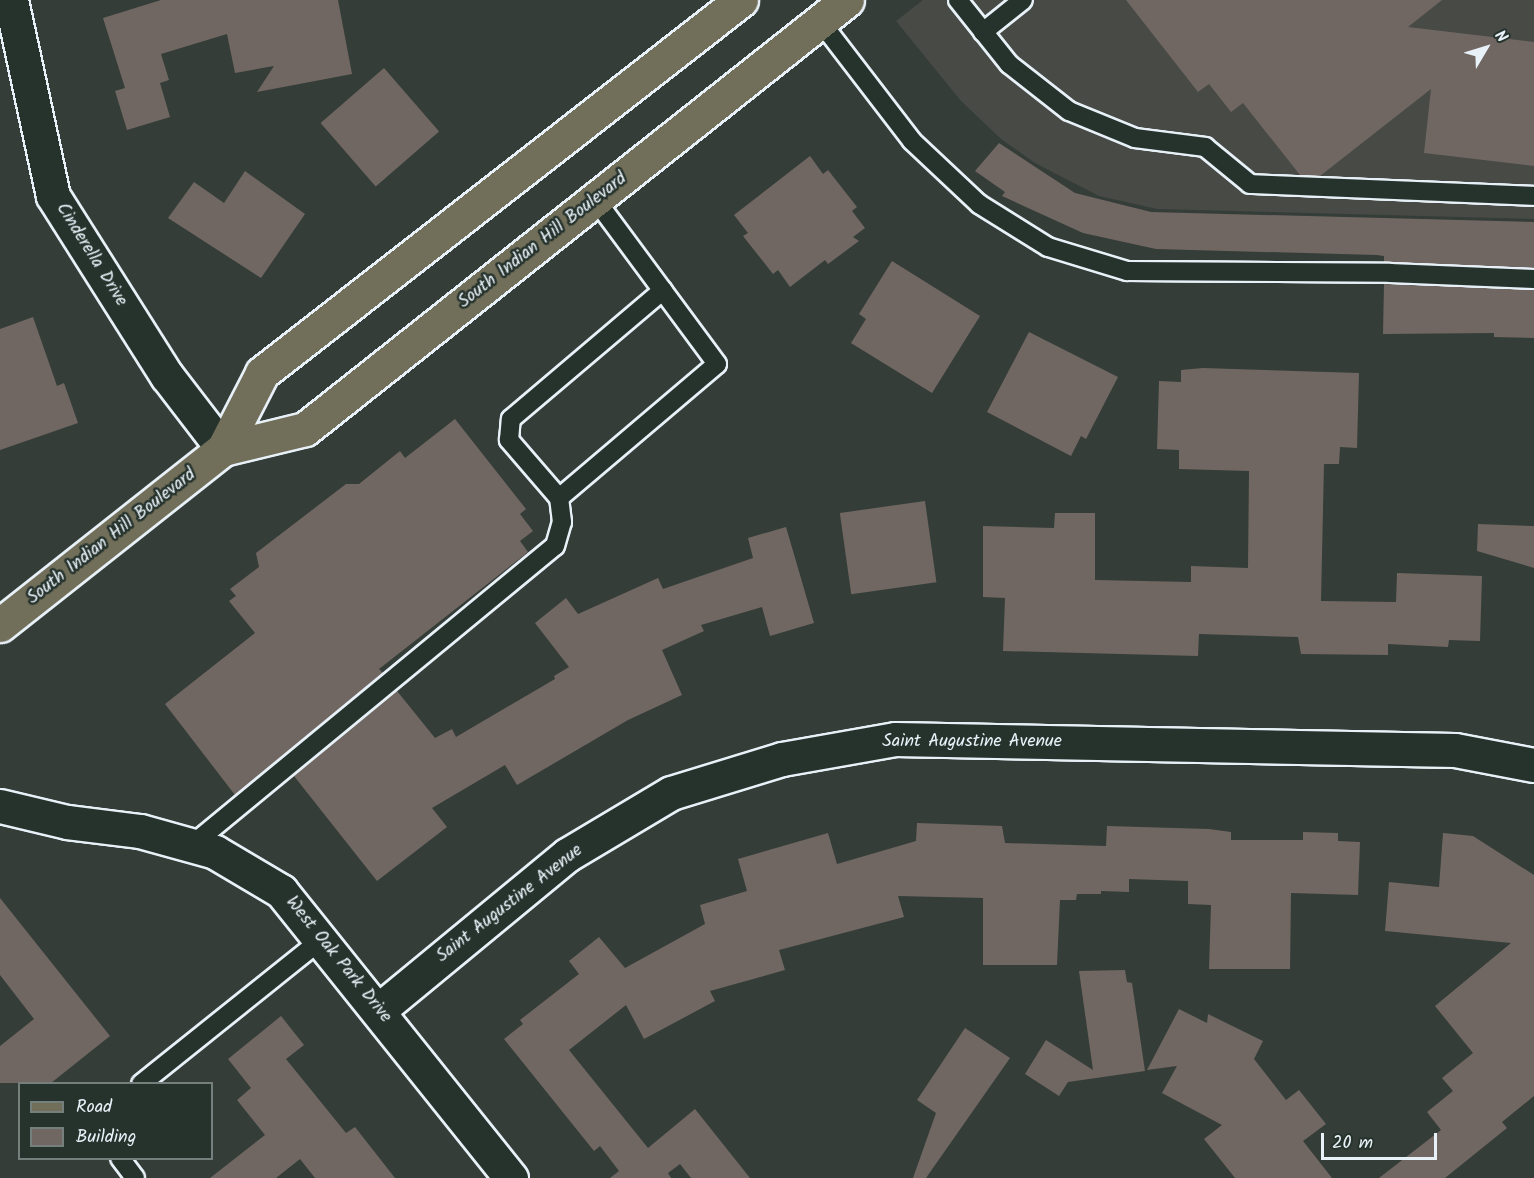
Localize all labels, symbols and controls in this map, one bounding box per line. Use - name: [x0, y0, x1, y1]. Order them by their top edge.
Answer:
- north arrow: [1456, 18, 1516, 78]
- text: N: [1488, 25, 1514, 48]
- street label: South Indian Hill Boulevard: [454, 168, 632, 314]
- street label: Cinderella Drive: [51, 199, 131, 311]
- street label: South Indian Hill Boulevard: [23, 464, 201, 610]
- street label: Saint Augustine Avenue: [882, 731, 1062, 753]
- street label: Saint Augustine Avenue: [433, 840, 587, 968]
- street label: West Oak Park Drive: [280, 892, 396, 1028]
- legend: [18, 1082, 213, 1160]
- text: Road: [76, 1093, 112, 1122]
- scale bar: [1324, 1121, 1440, 1159]
- text: Building: [76, 1123, 136, 1152]
- text: 20 m: [1332, 1129, 1373, 1158]

